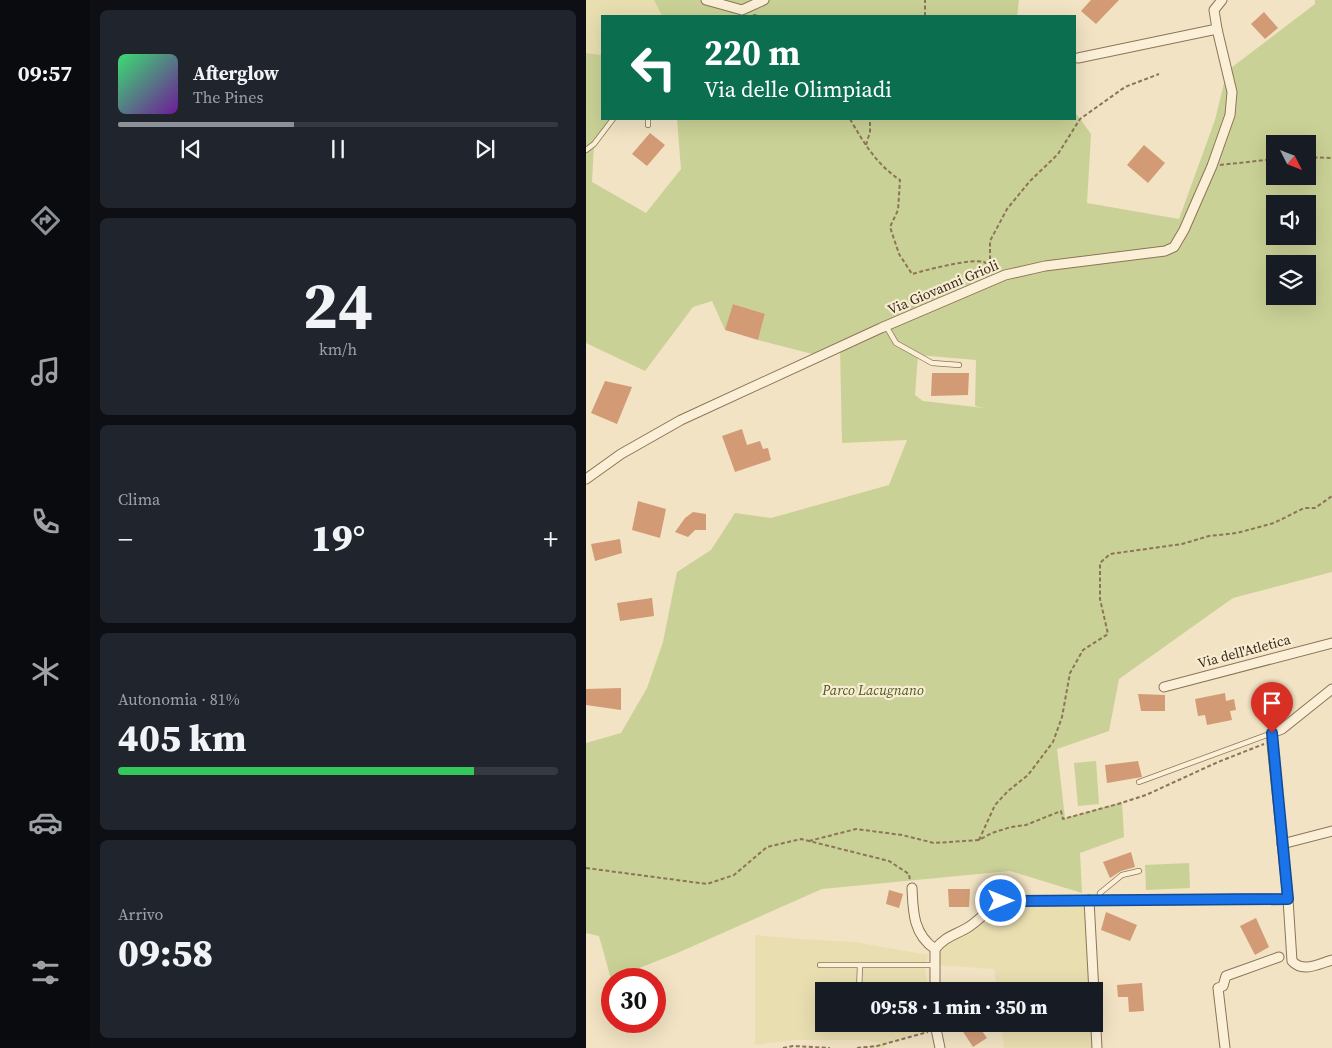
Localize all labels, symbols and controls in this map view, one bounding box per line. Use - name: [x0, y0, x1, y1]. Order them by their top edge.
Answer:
- text: 220 m: [704, 29, 800, 77]
- icon: left: [621, 35, 686, 100]
- text: 09:57: [18, 58, 72, 88]
- text: Afterglow: [193, 60, 279, 86]
- text: Via delle Olimpiadi: [704, 74, 892, 104]
- text: The Pines: [193, 86, 263, 108]
- icon: previous: [177, 135, 205, 163]
- icon: pause: [324, 135, 352, 163]
- icon: next: [471, 135, 499, 163]
- north arrow: [1266, 135, 1316, 185]
- map controls: [1266, 135, 1316, 305]
- button: sound: [1266, 195, 1316, 245]
- icon: directions: [28, 203, 63, 238]
- street label: Via Giovanni Grioli: [884, 255, 1002, 319]
- button: layers: [1266, 255, 1316, 305]
- text: 24: [303, 261, 373, 350]
- text: km/h: [319, 338, 357, 360]
- icon: music: [28, 354, 63, 389]
- text: Clima: [118, 488, 160, 510]
- icon: phone: [28, 504, 63, 539]
- text: 19°: [311, 512, 365, 564]
- text: −: [118, 520, 133, 558]
- text: +: [543, 520, 558, 558]
- street label: Via dell'Atletica: [1195, 629, 1294, 673]
- icon: climate: [28, 654, 63, 689]
- park label: Parco Lacugnano: [821, 680, 924, 700]
- pin: [1251, 682, 1293, 733]
- text: Autonomia · 81%: [118, 688, 240, 710]
- icon: arrive: [1258, 689, 1286, 717]
- text: 405 km: [118, 712, 246, 764]
- icon: car: [28, 805, 63, 840]
- position arrow: [974, 874, 1026, 926]
- text: Arrivo: [118, 903, 163, 925]
- text: 09:58: [118, 927, 213, 979]
- icon: filters: [28, 955, 63, 990]
- speed limit sign: 30: [601, 968, 666, 1033]
- text: 09:58 · 1 min · 350 m: [870, 994, 1048, 1020]

